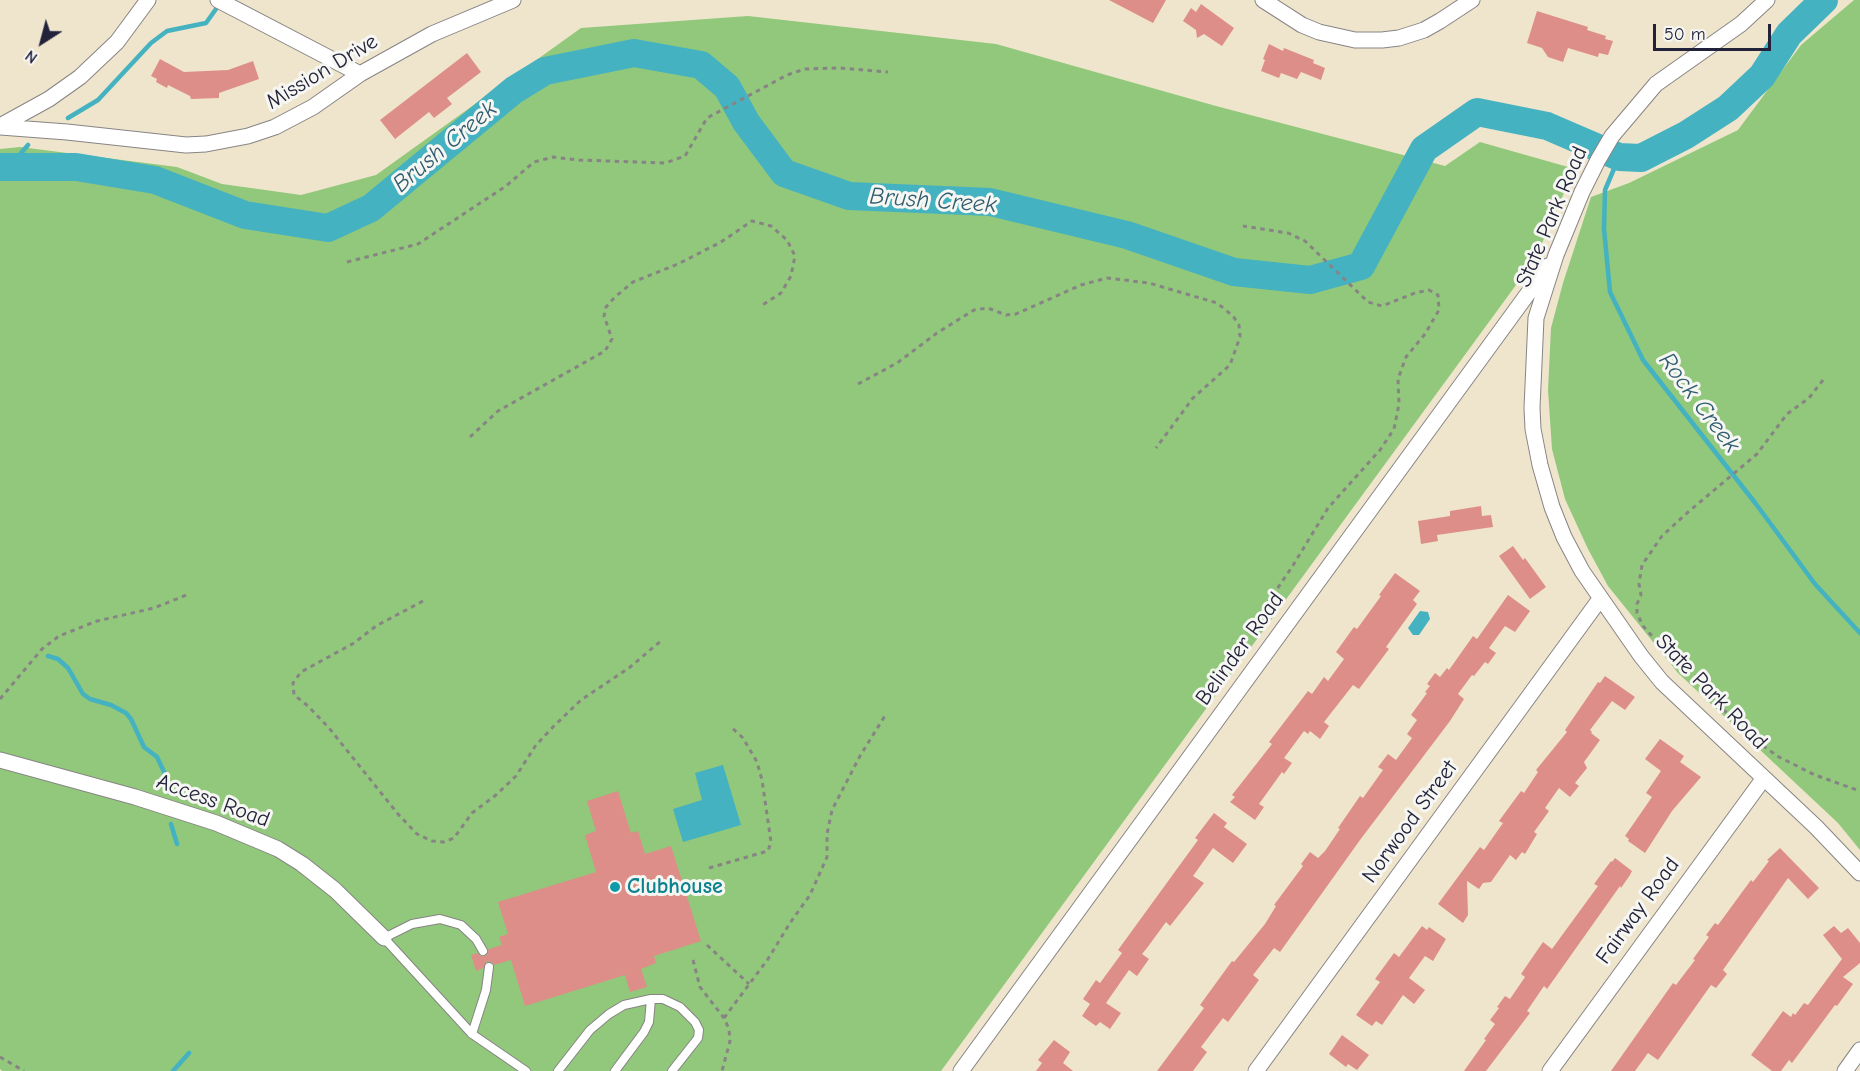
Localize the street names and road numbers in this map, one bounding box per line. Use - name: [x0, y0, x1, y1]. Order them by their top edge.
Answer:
- street label: Mission Drive: [262, 28, 382, 116]
- street label: State Park Road: [1511, 143, 1593, 291]
- street label: Belinder Road: [1190, 587, 1290, 711]
- street label: State Park Road: [1649, 629, 1773, 755]
- street label: Norwood Street: [1357, 756, 1463, 888]
- street label: Access Road: [153, 768, 273, 834]
- street label: Fairway Road: [1590, 853, 1686, 969]

